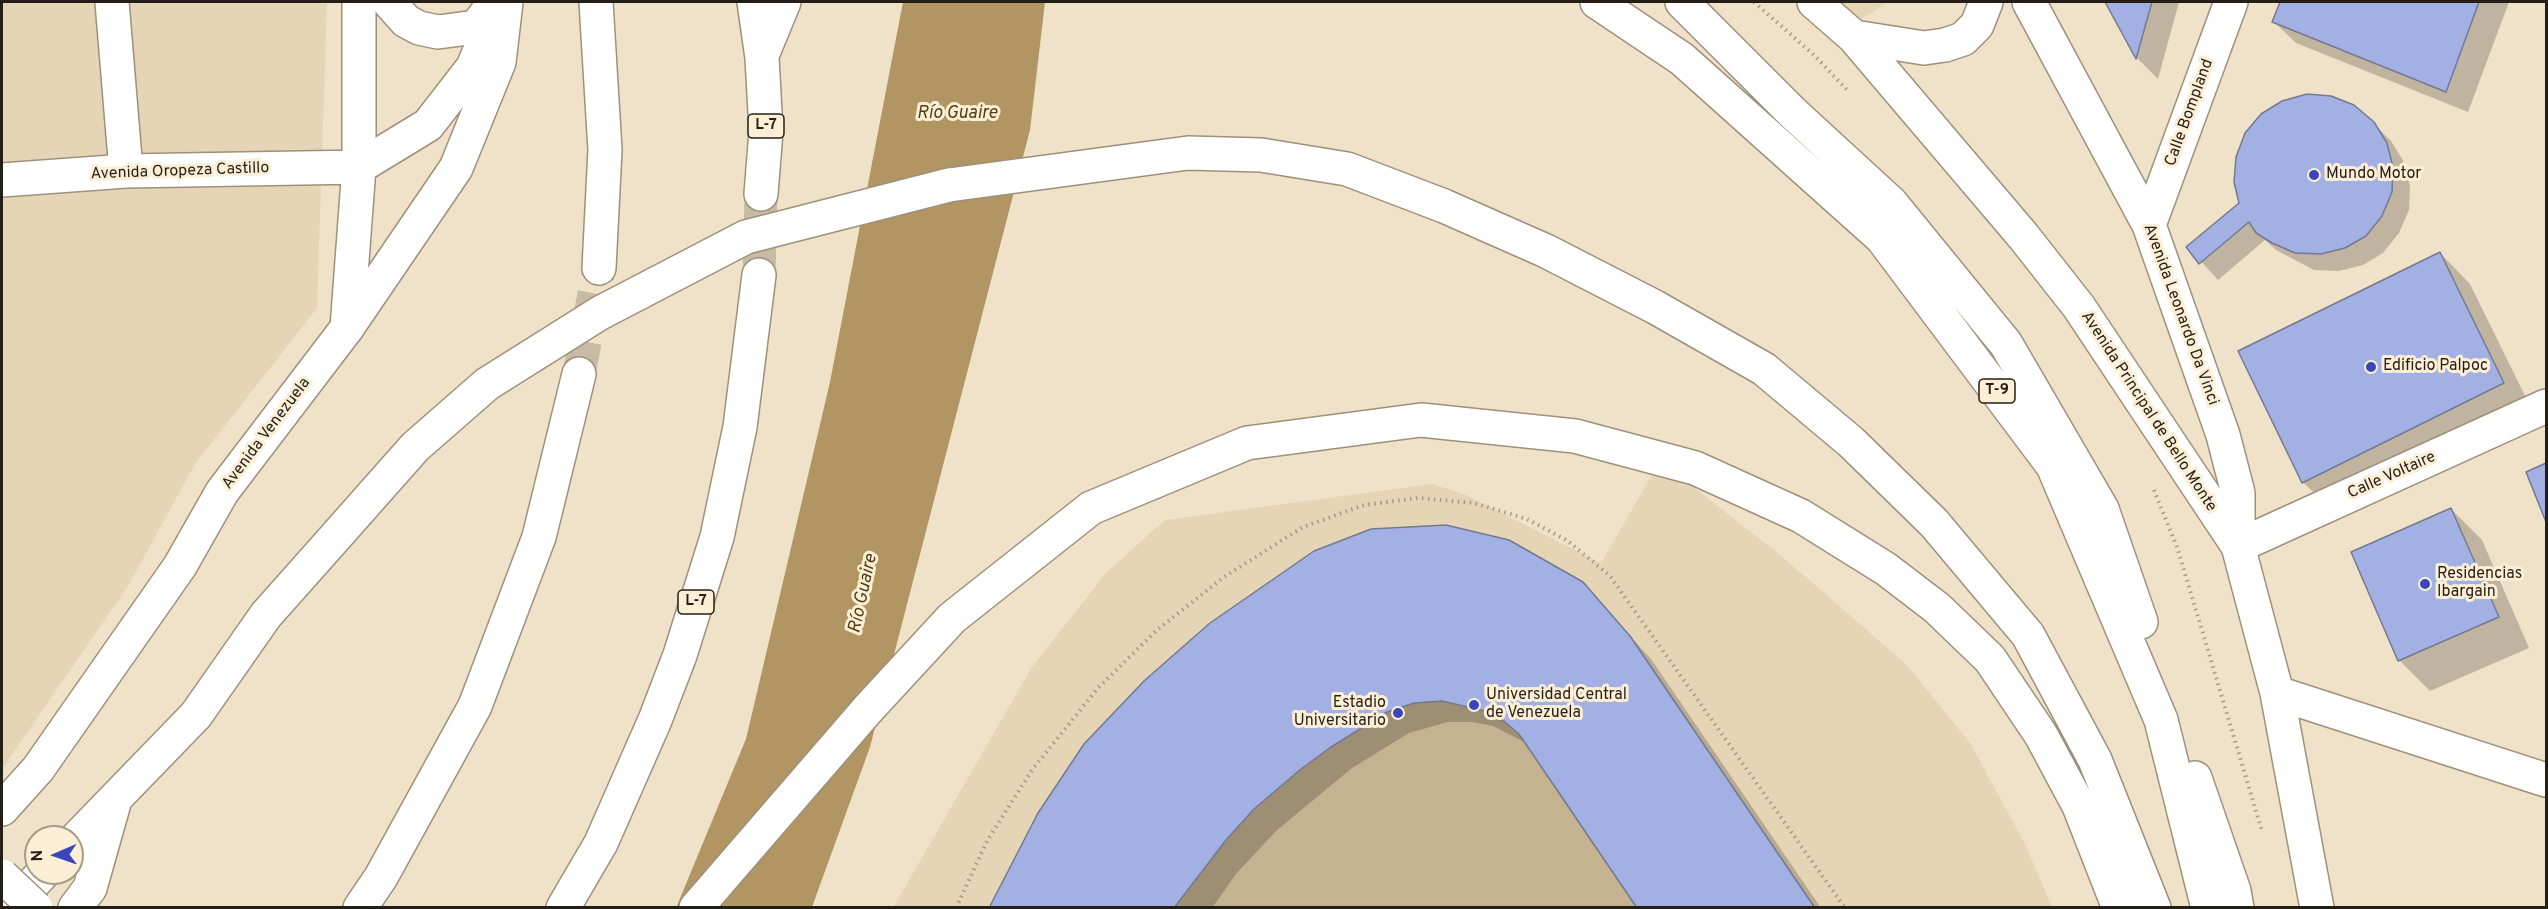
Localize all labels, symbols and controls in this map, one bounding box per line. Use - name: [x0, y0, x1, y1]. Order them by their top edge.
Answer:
- street label: Calle Bompland: [2162, 57, 2218, 169]
- water label: Río Guaire: [917, 103, 997, 125]
- road number: L-7: [748, 114, 784, 138]
- street label: Avenida Oropeza Castillo: [90, 159, 270, 185]
- place label: Mundo Motor: [2326, 165, 2422, 185]
- marker: Mundo Motor: [2307, 168, 2321, 182]
- street label: Avenida Leonardo Da Vinci: [2138, 222, 2222, 408]
- street label: Avenida Principal de Bello Monte: [2076, 308, 2220, 516]
- place label: Edificio Palpoc: [2383, 357, 2488, 377]
- marker: Edificio Palpoc: [2364, 360, 2378, 374]
- street label: Avenida Venezuela: [219, 374, 315, 494]
- road number: T-9: [1979, 379, 2015, 403]
- street label: Calle Voltaire: [2345, 448, 2439, 504]
- water label: Río Guaire: [845, 552, 883, 636]
- place label: Residencias Ibargain: [2437, 565, 2522, 603]
- marker: Residencias Ibargain: [2418, 577, 2432, 591]
- road number: L-7: [678, 590, 714, 614]
- place label: Universidad Central de Venezuela: [1486, 686, 1627, 724]
- place label: Estadio Universitario: [1294, 694, 1386, 732]
- marker: Universidad Central de Venezuela: [1467, 698, 1481, 712]
- marker: Estadio Universitario: [1391, 706, 1405, 720]
- north arrow: [24, 825, 84, 885]
- text: N: [28, 849, 48, 862]

